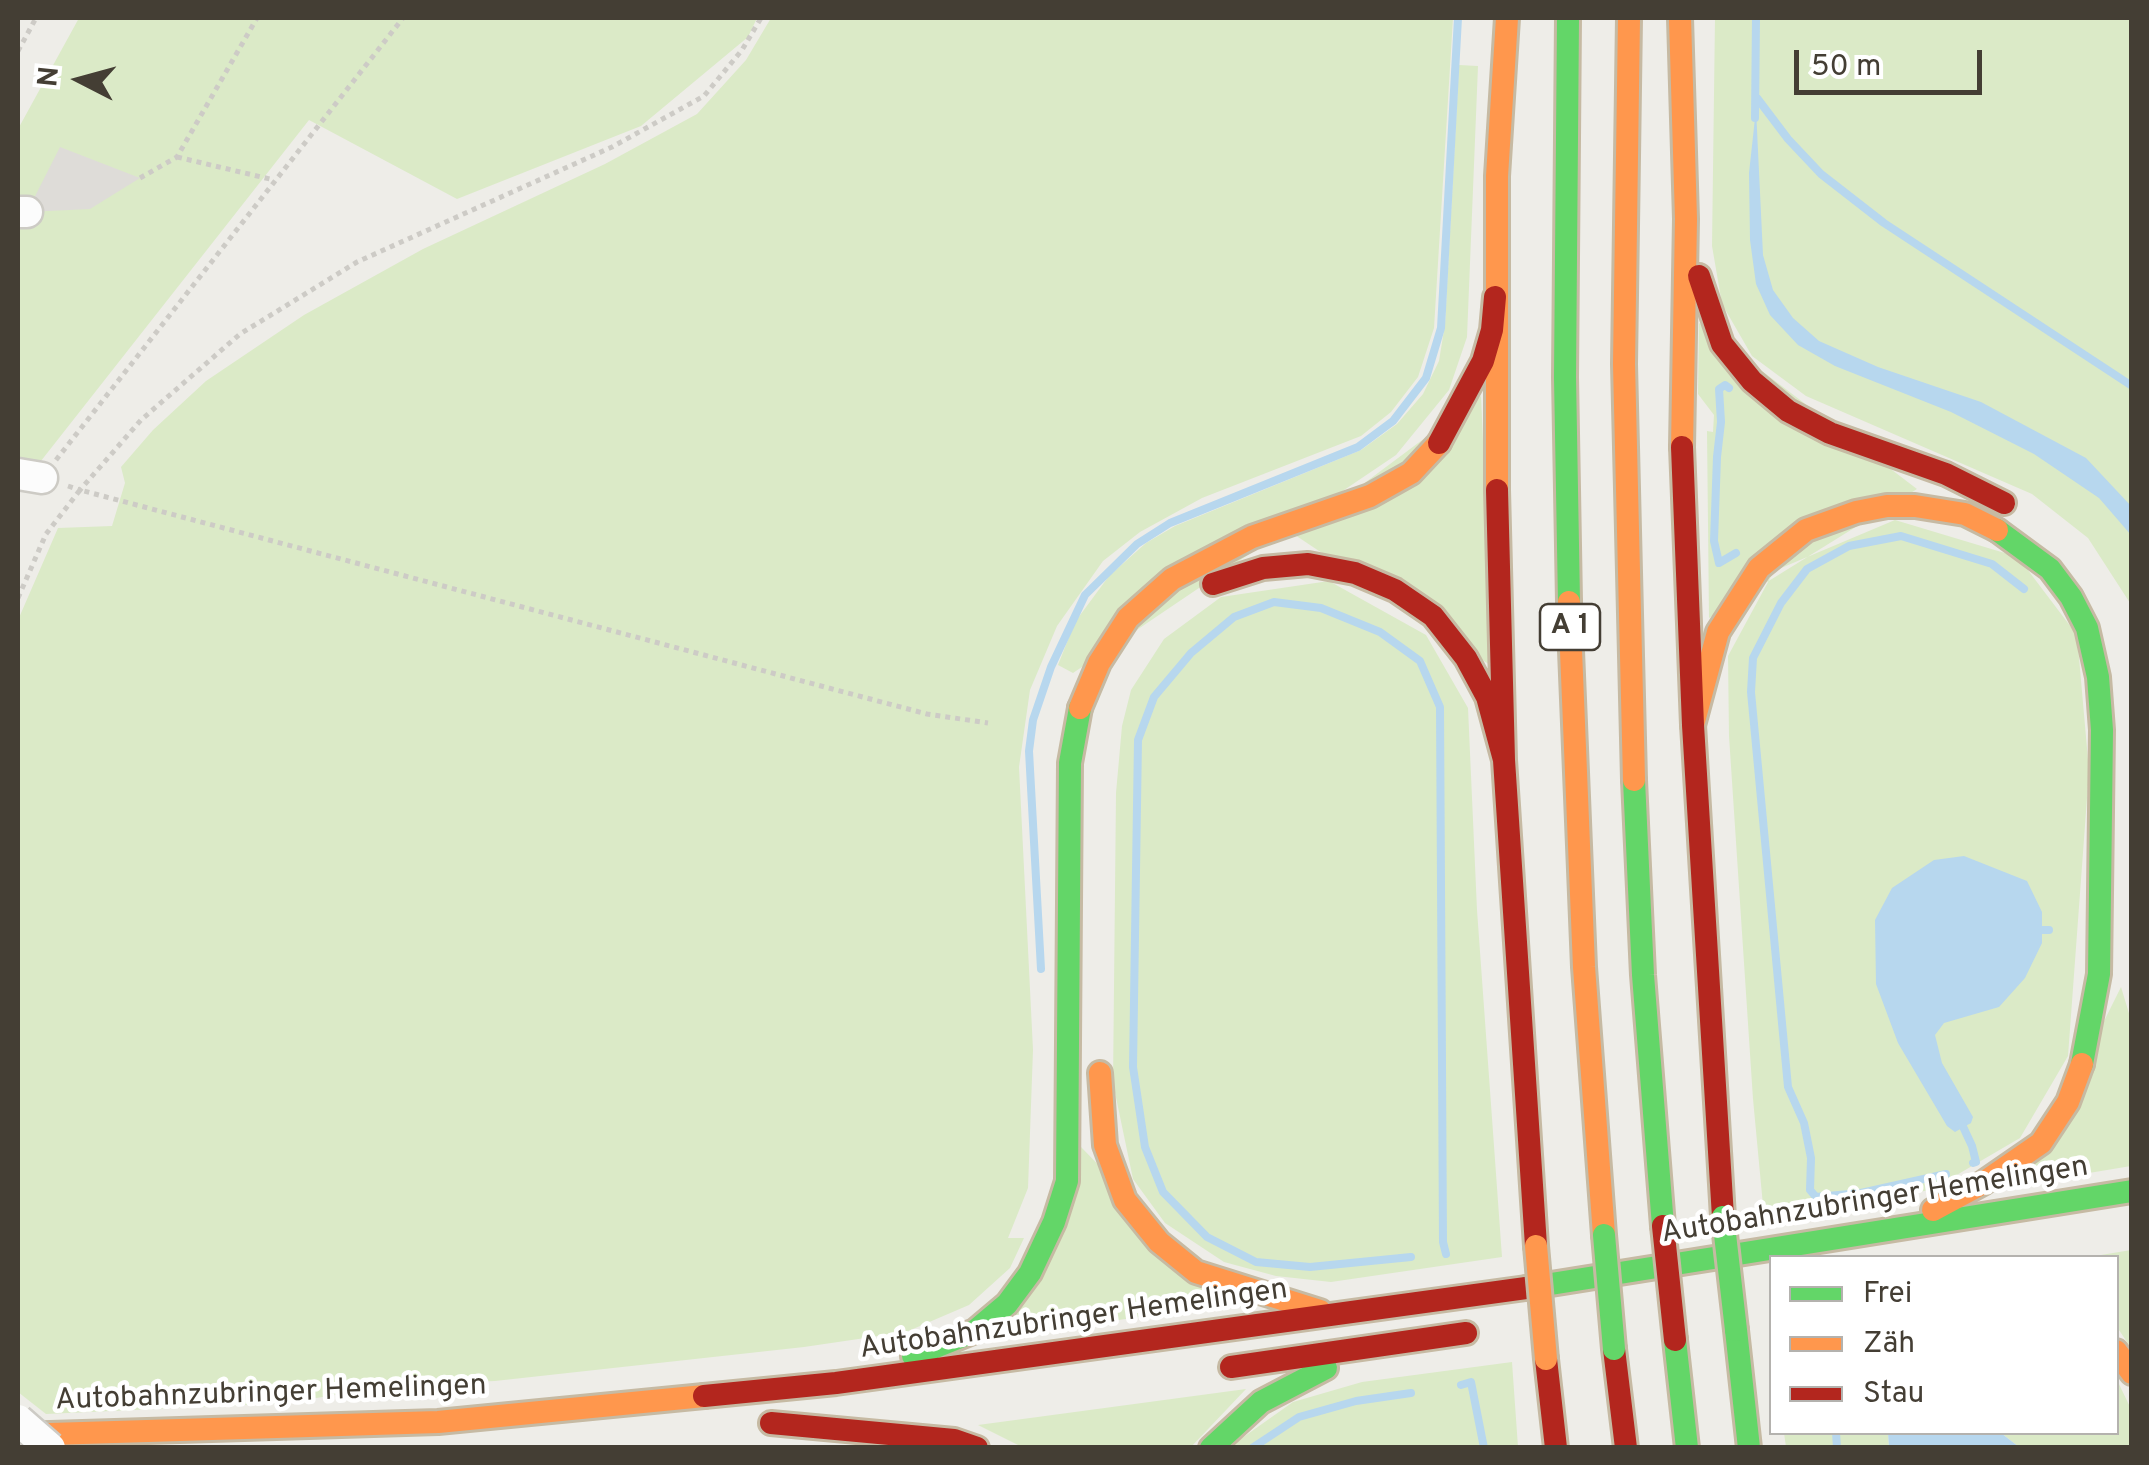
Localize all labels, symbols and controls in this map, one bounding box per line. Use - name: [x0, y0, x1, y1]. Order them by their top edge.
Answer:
- north arrow: [30, 30, 130, 130]
- scale bar: [1799, 30, 1986, 92]
- text: 50 m: [1811, 49, 1881, 86]
- text: N: [31, 65, 69, 89]
- road number: A 1: [1540, 604, 1600, 650]
- street label: Autobahnzubringer Hemelingen: [1659, 1150, 2091, 1254]
- legend: [1769, 1255, 2119, 1435]
- street label: Autobahnzubringer Hemelingen: [858, 1273, 1290, 1369]
- text: Frei: [1863, 1276, 1912, 1313]
- text: Zäh: [1863, 1326, 1915, 1363]
- street label: Autobahnzubringer Hemelingen: [55, 1369, 487, 1421]
- text: Stau: [1863, 1376, 1924, 1413]

